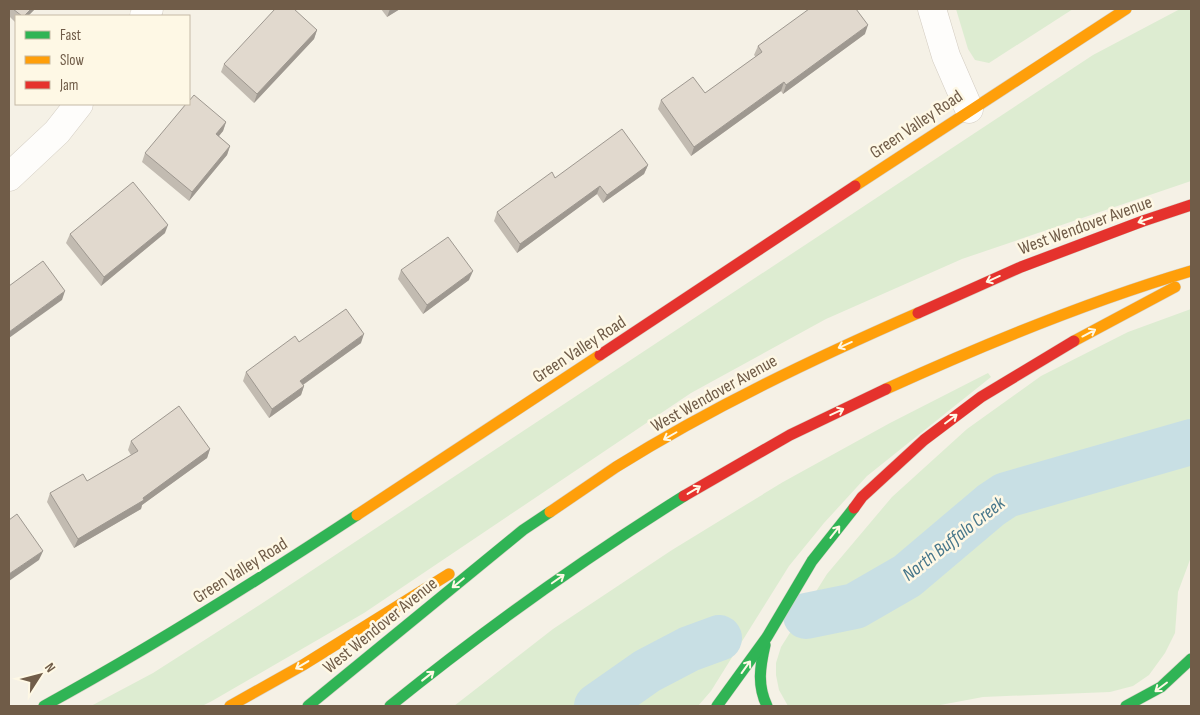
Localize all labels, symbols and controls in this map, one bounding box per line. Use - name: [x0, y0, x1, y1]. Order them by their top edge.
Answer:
- legend: [15, 15, 190, 105]
- text: Fast: [60, 26, 82, 45]
- text: Slow: [60, 51, 84, 70]
- text: Jam: [59, 76, 78, 95]
- street label: Green Valley Road: [866, 86, 967, 163]
- street label: West Wendover Avenue: [1015, 192, 1155, 259]
- one-way arrow: [1138, 216, 1153, 225]
- one-way arrow: [986, 274, 1001, 284]
- street label: Green Valley Road: [529, 311, 630, 387]
- one-way arrow: [1082, 328, 1097, 338]
- one-way arrow: [838, 341, 853, 350]
- street label: West Wendover Avenue: [648, 350, 781, 437]
- one-way arrow: [829, 407, 844, 417]
- one-way arrow: [944, 414, 958, 424]
- one-way arrow: [663, 432, 678, 442]
- one-way arrow: [687, 485, 701, 495]
- water label: North Buffalo Creek: [898, 491, 1010, 586]
- one-way arrow: [830, 526, 841, 539]
- street label: Green Valley Road: [189, 533, 291, 608]
- street label: West Wendover Avenue: [319, 573, 442, 678]
- one-way arrow: [551, 574, 565, 584]
- one-way arrow: [452, 578, 465, 589]
- north arrow: [15, 650, 65, 700]
- text: N: [41, 660, 59, 676]
- one-way arrow: [296, 660, 310, 670]
- one-way arrow: [740, 661, 751, 674]
- one-way arrow: [421, 671, 434, 682]
- one-way arrow: [1155, 681, 1168, 692]

